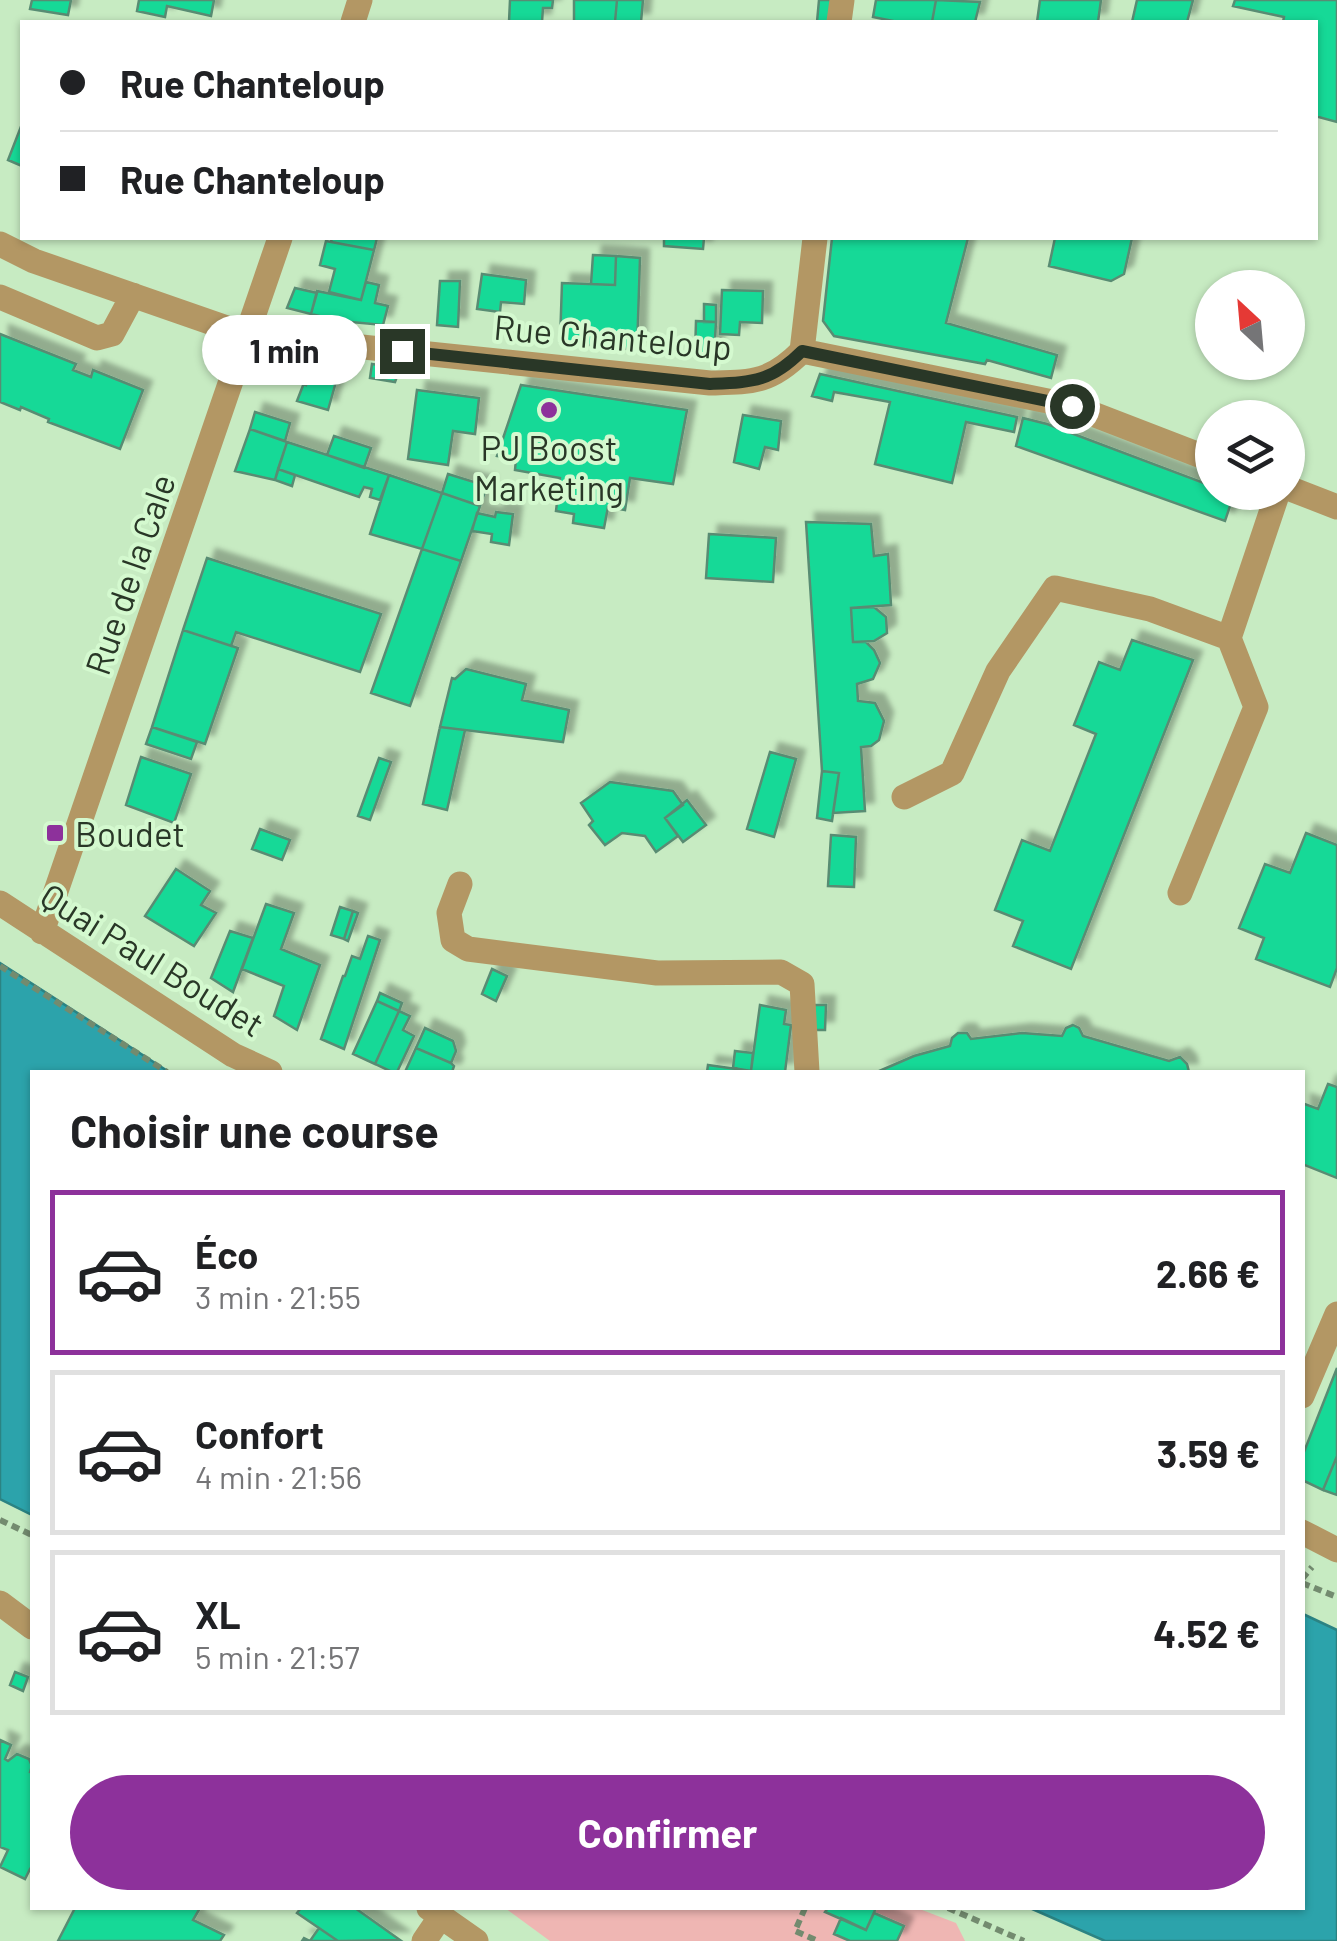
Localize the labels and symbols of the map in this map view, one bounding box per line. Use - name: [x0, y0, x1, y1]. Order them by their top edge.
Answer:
- north arrow: [1195, 270, 1305, 380]
- street label: Rue Chanteloup: [492, 305, 734, 367]
- callout: 1 min: [202, 316, 367, 386]
- route end: [380, 329, 425, 374]
- route start: [1050, 384, 1095, 429]
- marker: PJ Boost Marketing: [538, 399, 560, 421]
- place label: PJ Boost Marketing: [474, 426, 624, 508]
- street label: Rue de la Cale: [75, 468, 183, 680]
- place label: Boudet: [75, 812, 185, 854]
- marker: Boudet: [44, 822, 66, 844]
- street label: Quai Paul Boudet: [34, 874, 272, 1044]

